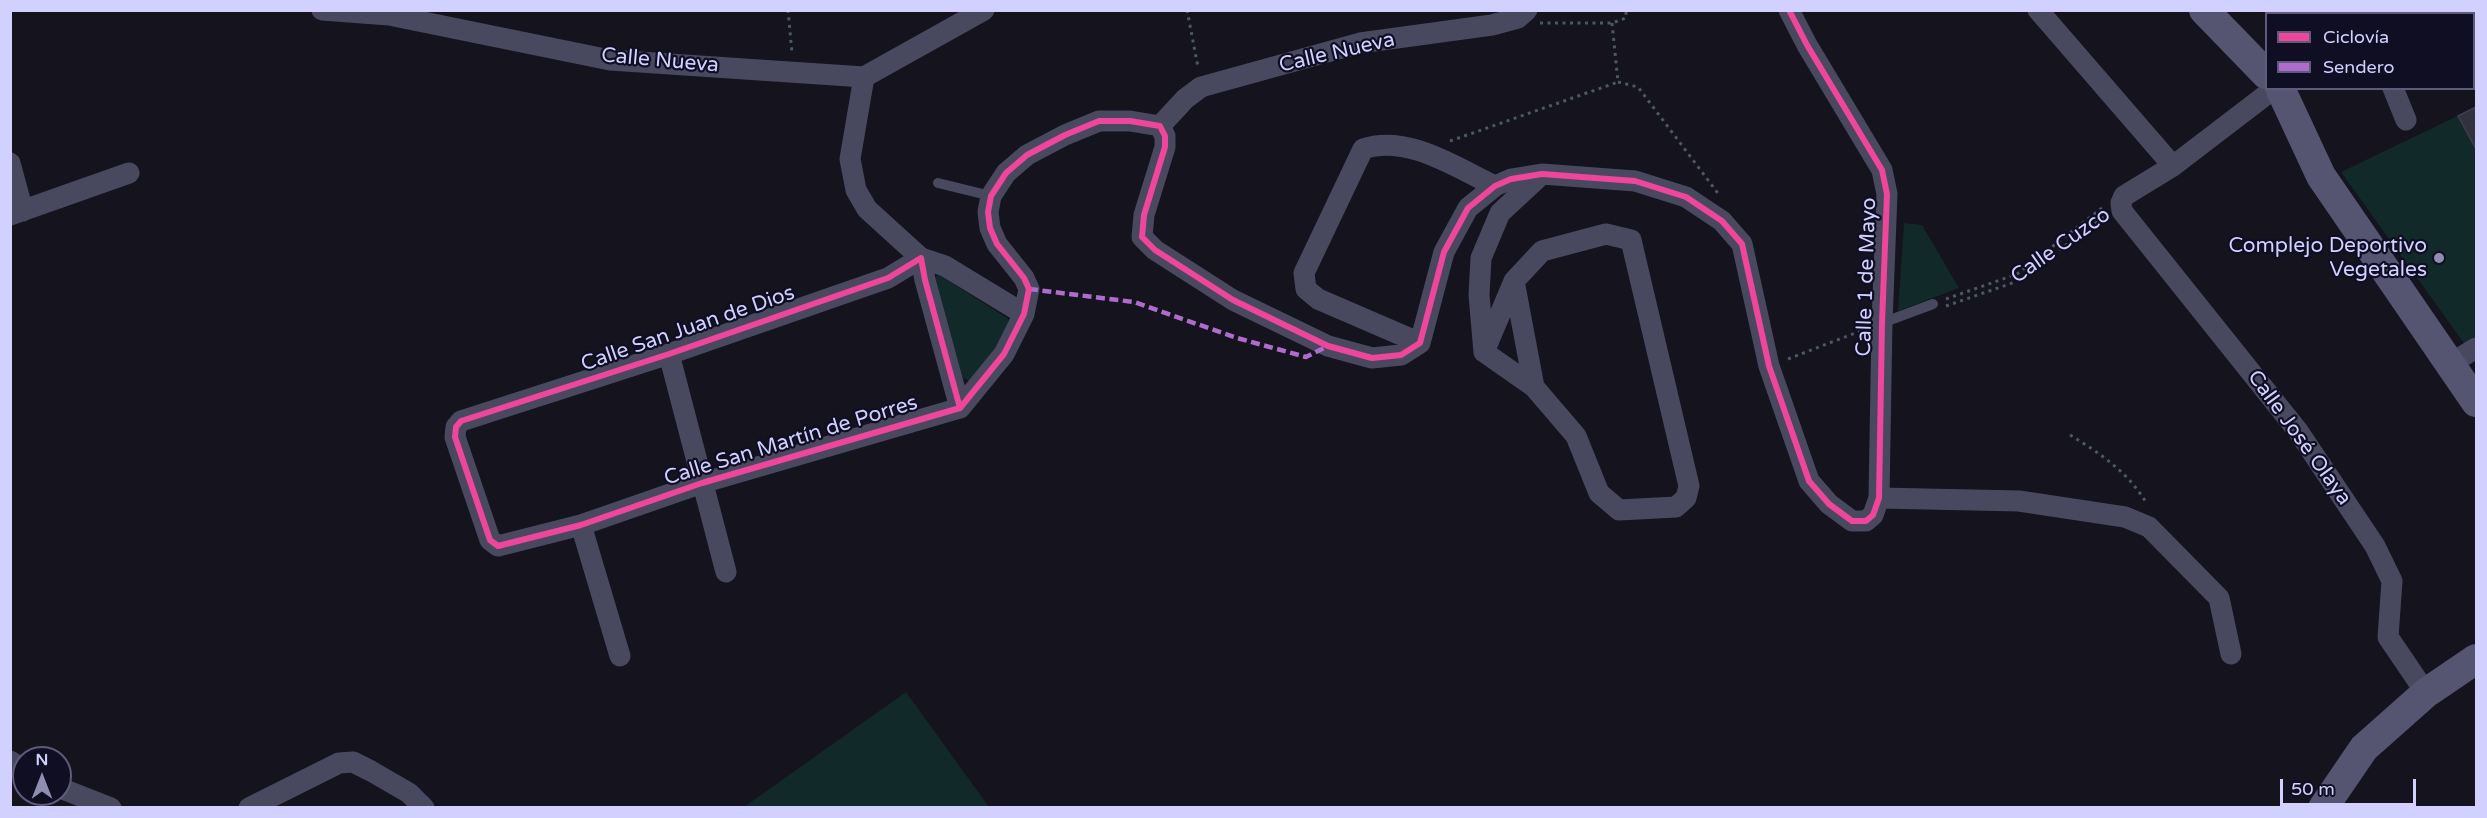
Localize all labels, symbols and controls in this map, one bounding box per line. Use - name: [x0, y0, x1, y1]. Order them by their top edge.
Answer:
- legend: [2265, 12, 2475, 90]
- text: Ciclovía: [2323, 26, 2389, 48]
- street label: Calle Nueva: [1277, 27, 1397, 79]
- street label: Calle Nueva: [600, 43, 720, 79]
- text: Sendero: [2323, 56, 2394, 78]
- street label: Calle 1 de Mayo: [1852, 197, 1882, 357]
- street label: Calle Cuzco: [2006, 203, 2116, 289]
- place label: Complejo Deportivo Vegetales: [2228, 233, 2427, 283]
- marker: Complejo Deportivo Vegetales: [2432, 251, 2446, 265]
- street label: Calle San Juan de Dios: [578, 281, 798, 377]
- street label: Calle José Olaya: [2242, 366, 2356, 510]
- street label: Calle San Martín de Porres: [661, 390, 921, 492]
- north arrow: [12, 746, 72, 806]
- text: N: [36, 750, 48, 770]
- scale bar: [2283, 767, 2420, 805]
- text: 50 m: [2291, 778, 2335, 800]

